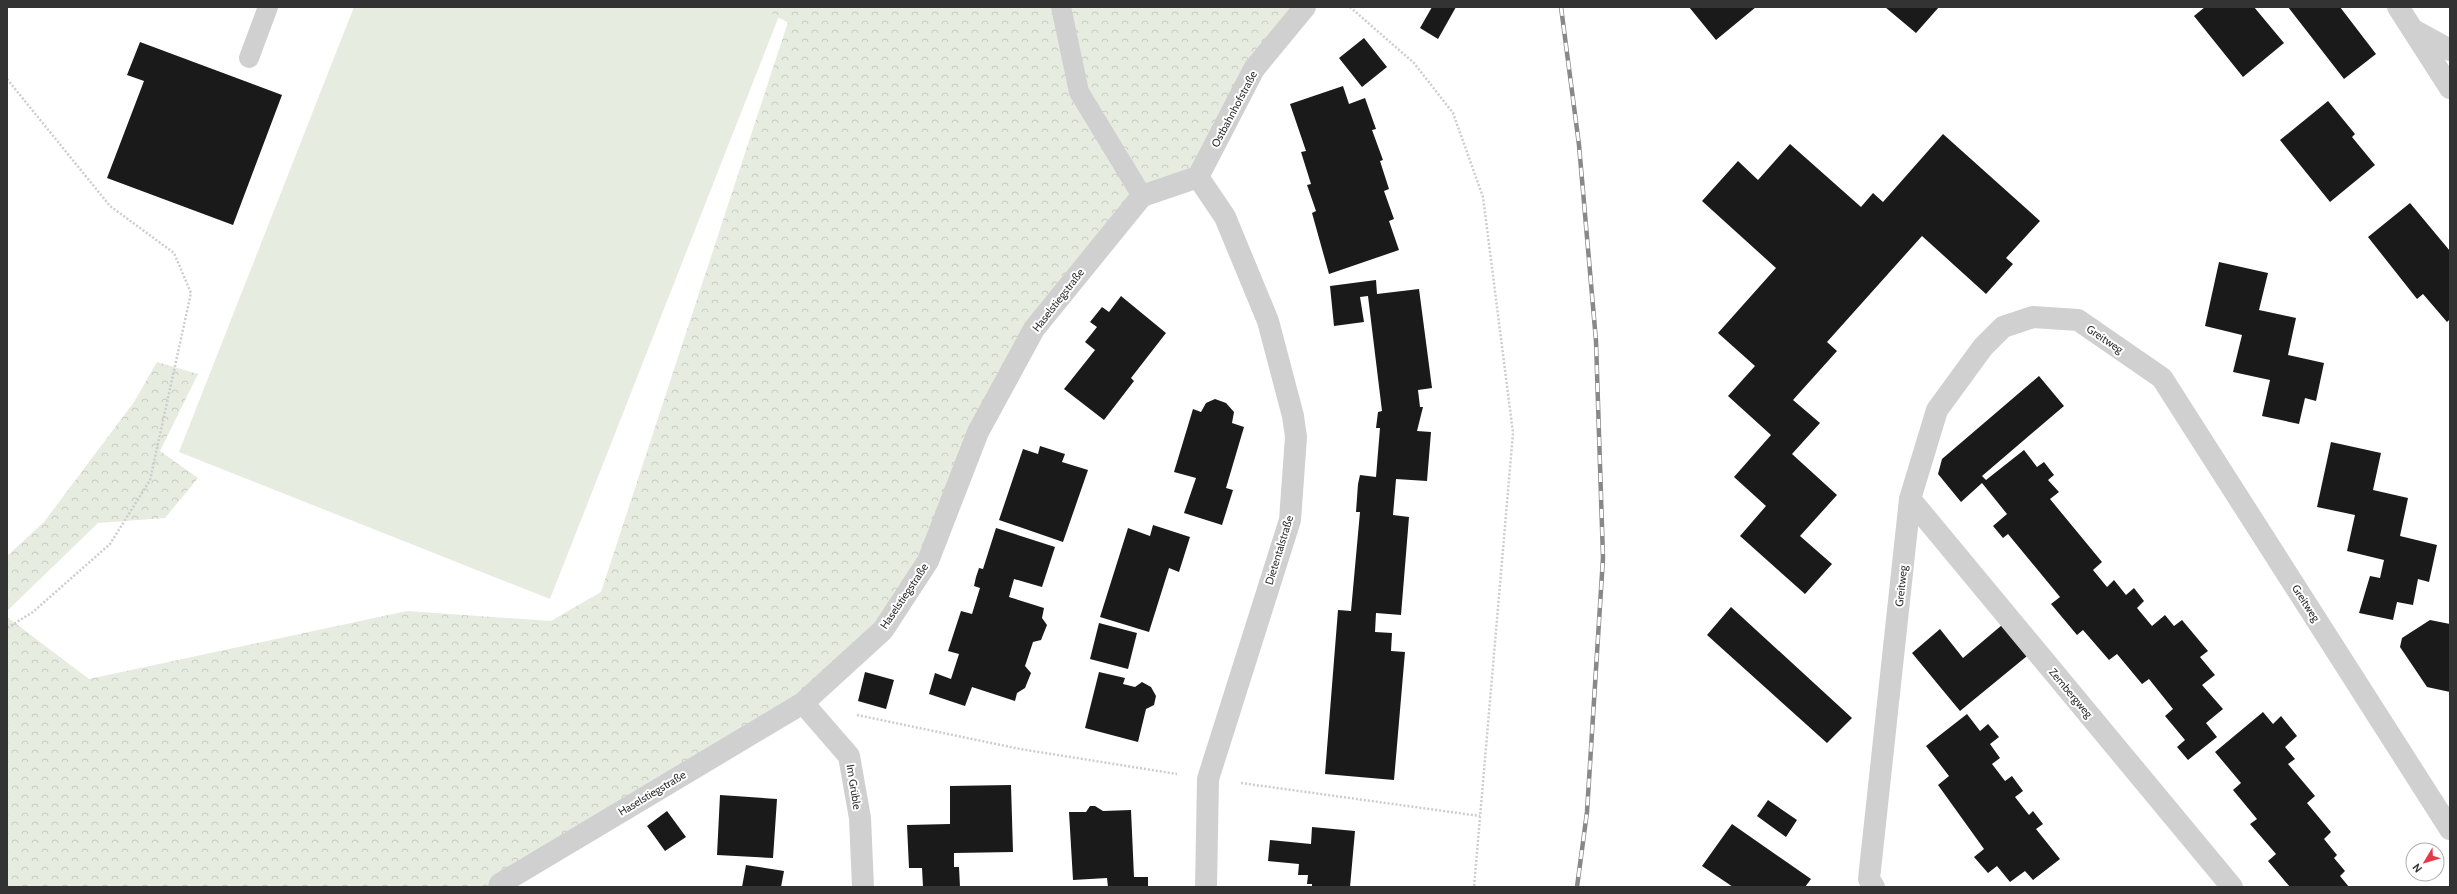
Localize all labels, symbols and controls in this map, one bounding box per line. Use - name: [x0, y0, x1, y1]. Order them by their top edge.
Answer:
- street label: Ostbahnhofstraße: [1208, 68, 1260, 150]
- street label: Haselstiegstraße: [1029, 265, 1087, 334]
- street label: Greitweg: [2084, 322, 2126, 357]
- street label: Dietentalstraße: [1262, 513, 1296, 586]
- street label: Haselstiegstraße: [877, 560, 931, 632]
- street label: Greitweg: [1892, 564, 1910, 607]
- street label: Greitweg: [2289, 582, 2323, 625]
- street label: Zembergweg: [2046, 665, 2096, 721]
- street label: Im Grüble: [844, 763, 865, 811]
- street label: Haselstiegstraße: [616, 767, 689, 819]
- north arrow: [2405, 842, 2445, 882]
- text: N: [2409, 861, 2425, 876]

